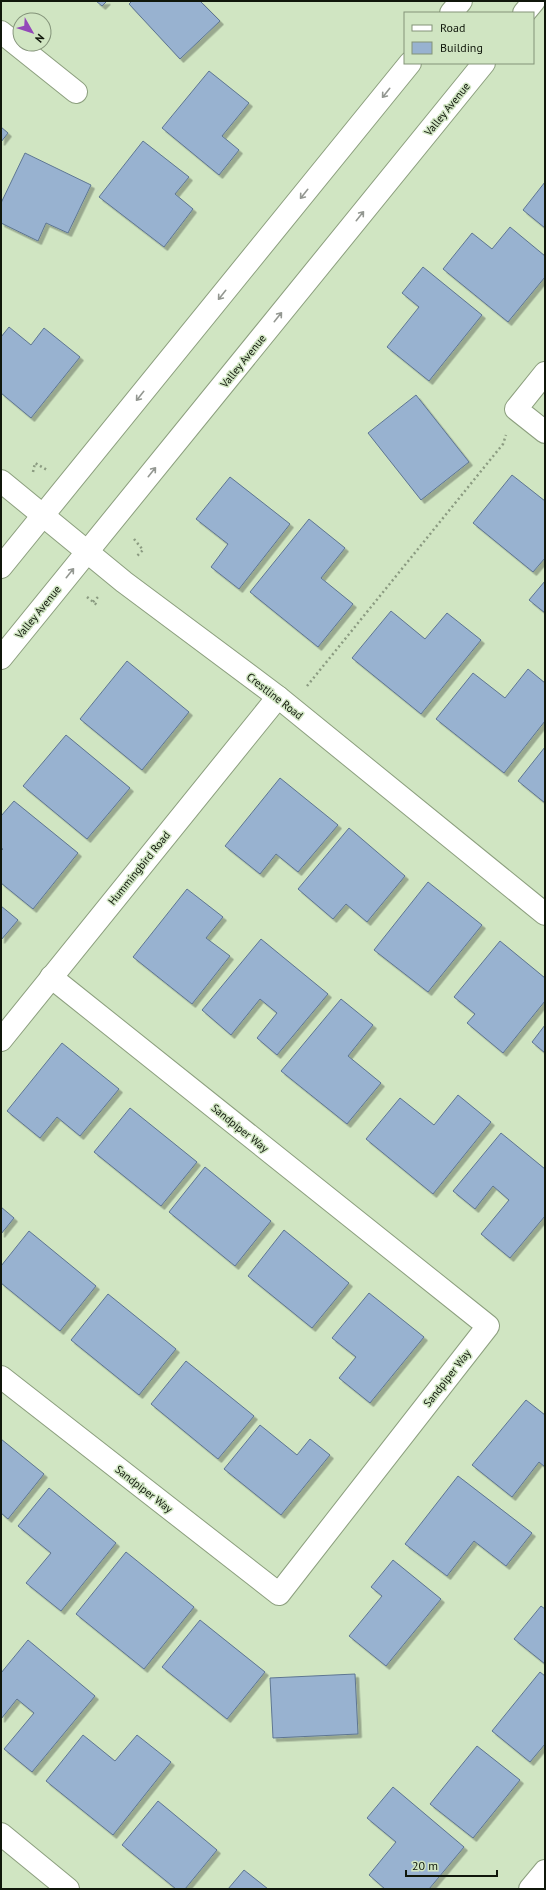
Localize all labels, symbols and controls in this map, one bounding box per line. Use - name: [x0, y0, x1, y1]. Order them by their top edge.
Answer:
- north arrow: [12, 12, 52, 52]
- legend: [404, 12, 534, 64]
- text: Road: [440, 20, 465, 35]
- text: N: [32, 31, 47, 46]
- text: Building: [440, 40, 483, 55]
- street label: Valley Avenue: [421, 79, 473, 139]
- one-way arrow: [381, 88, 390, 99]
- one-way arrow: [299, 189, 308, 200]
- one-way arrow: [355, 211, 364, 221]
- one-way arrow: [217, 290, 226, 300]
- one-way arrow: [273, 312, 282, 322]
- street label: Valley Avenue: [217, 331, 269, 391]
- one-way arrow: [135, 391, 144, 401]
- one-way arrow: [148, 467, 157, 478]
- one-way arrow: [66, 568, 74, 579]
- street label: Valley Avenue: [12, 582, 64, 642]
- street label: Crestline Road: [244, 670, 306, 722]
- street label: Hummingbird Road: [105, 828, 173, 908]
- street label: Sandpiper Way: [209, 1101, 272, 1156]
- street label: Sandpiper Way: [420, 1346, 474, 1410]
- street label: Sandpiper Way: [112, 1462, 176, 1516]
- scale bar: [406, 1852, 497, 1878]
- text: 20 m: [412, 1858, 438, 1873]

